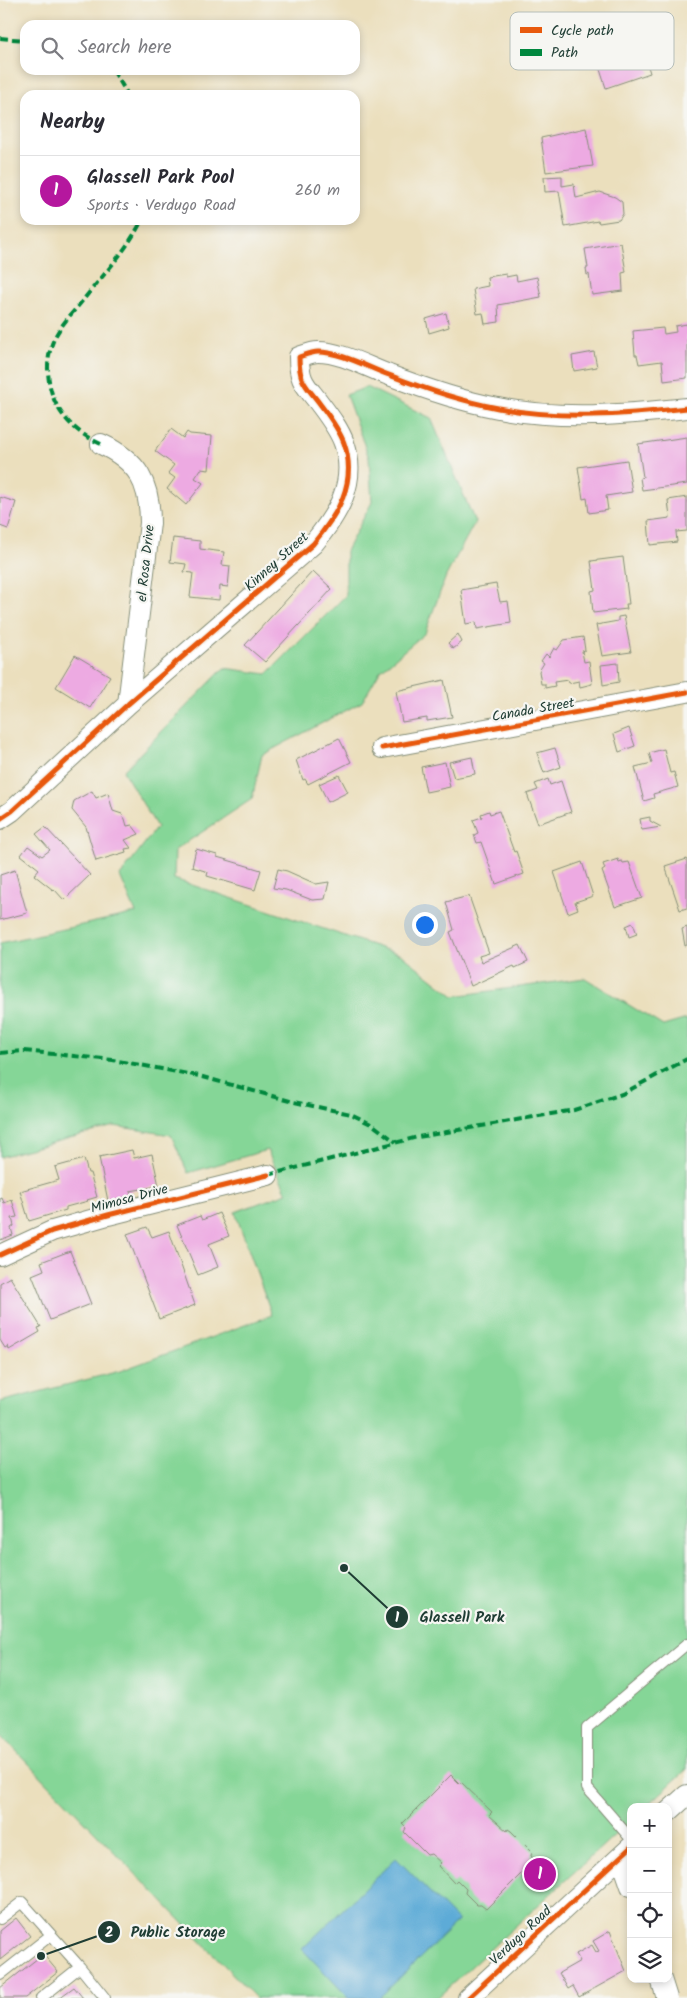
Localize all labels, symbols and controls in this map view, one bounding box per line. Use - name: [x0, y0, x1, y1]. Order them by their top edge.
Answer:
- legend: [510, 12, 674, 70]
- search box: [20, 20, 360, 75]
- text: Cycle path: [551, 20, 614, 42]
- text: Search here: [78, 33, 172, 63]
- icon: search: [38, 34, 66, 62]
- text: Path: [551, 42, 578, 64]
- text: Nearby: [40, 106, 105, 139]
- text: Glassell Park Pool: [87, 163, 234, 193]
- text: 1: [54, 178, 58, 203]
- text: 260 m: [295, 178, 340, 203]
- text: Sports · Verdugo Road: [87, 193, 235, 218]
- street label: el Rosa Drive: [131, 523, 161, 603]
- street label: Kinney Street: [239, 526, 314, 597]
- street label: Canada Street: [490, 692, 577, 728]
- your location: [412, 912, 438, 938]
- street label: Mimosa Drive: [88, 1178, 171, 1220]
- callout: Glassell Park: [384, 1602, 514, 1632]
- text: 1: [395, 1606, 400, 1630]
- text: Glassell Park: [420, 1606, 505, 1630]
- map controls: [627, 1803, 672, 1983]
- button: +: [627, 1803, 672, 1848]
- button: −: [627, 1848, 672, 1893]
- pin: 1: [524, 1855, 556, 1893]
- button: locate: [627, 1893, 672, 1938]
- street label: Verdugo Road: [484, 1900, 558, 1971]
- callout: Public Storage: [96, 1917, 236, 1947]
- text: 2: [105, 1921, 114, 1945]
- text: Public Storage: [131, 1921, 226, 1945]
- button: layers: [627, 1938, 672, 1983]

